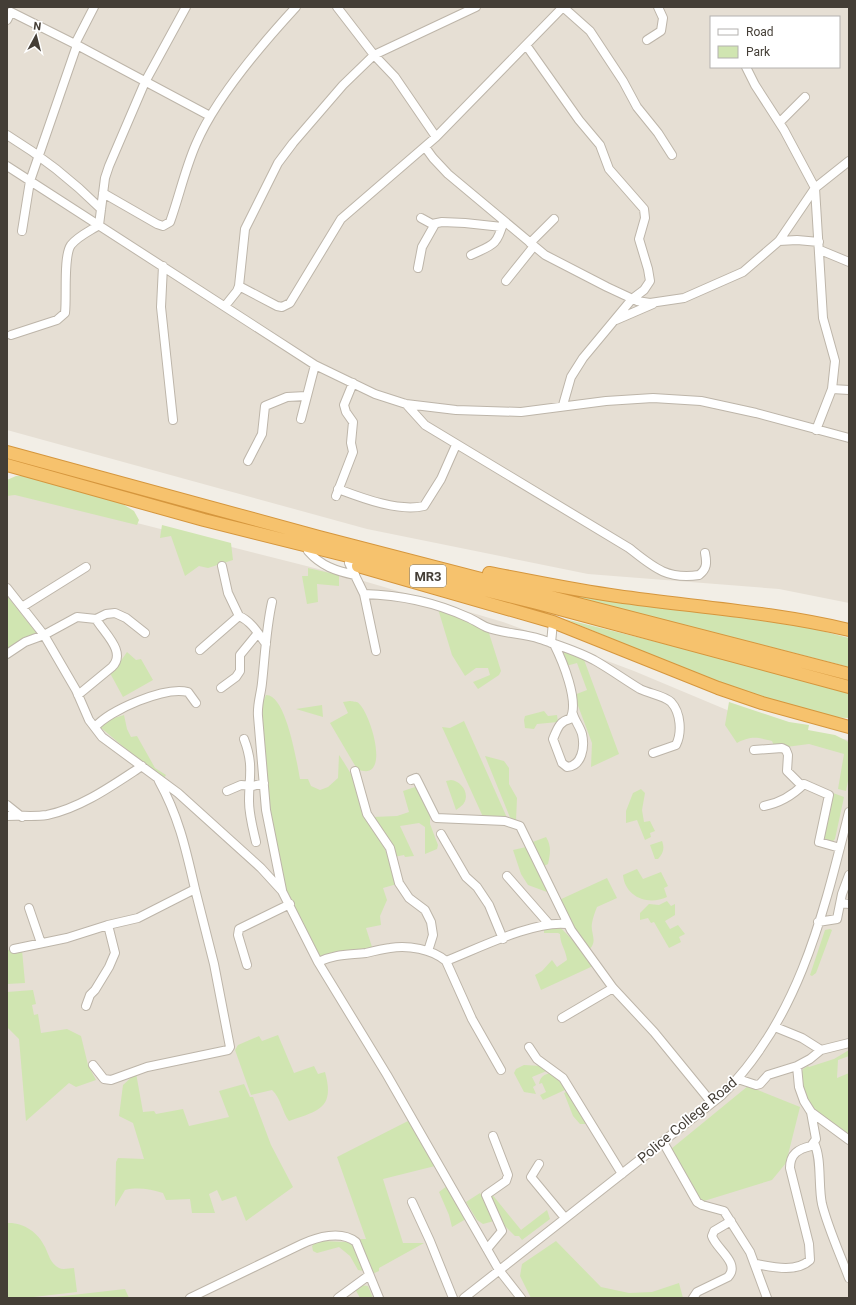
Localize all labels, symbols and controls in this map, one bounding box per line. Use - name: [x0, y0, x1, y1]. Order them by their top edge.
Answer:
- north arrow: [16, 16, 56, 56]
- legend: [710, 16, 840, 68]
- text: N: [33, 20, 42, 34]
- text: Road: [746, 25, 774, 39]
- text: Park: [746, 45, 771, 59]
- road number: MR3: [410, 565, 446, 587]
- street label: Police College Road: [634, 1074, 740, 1166]

